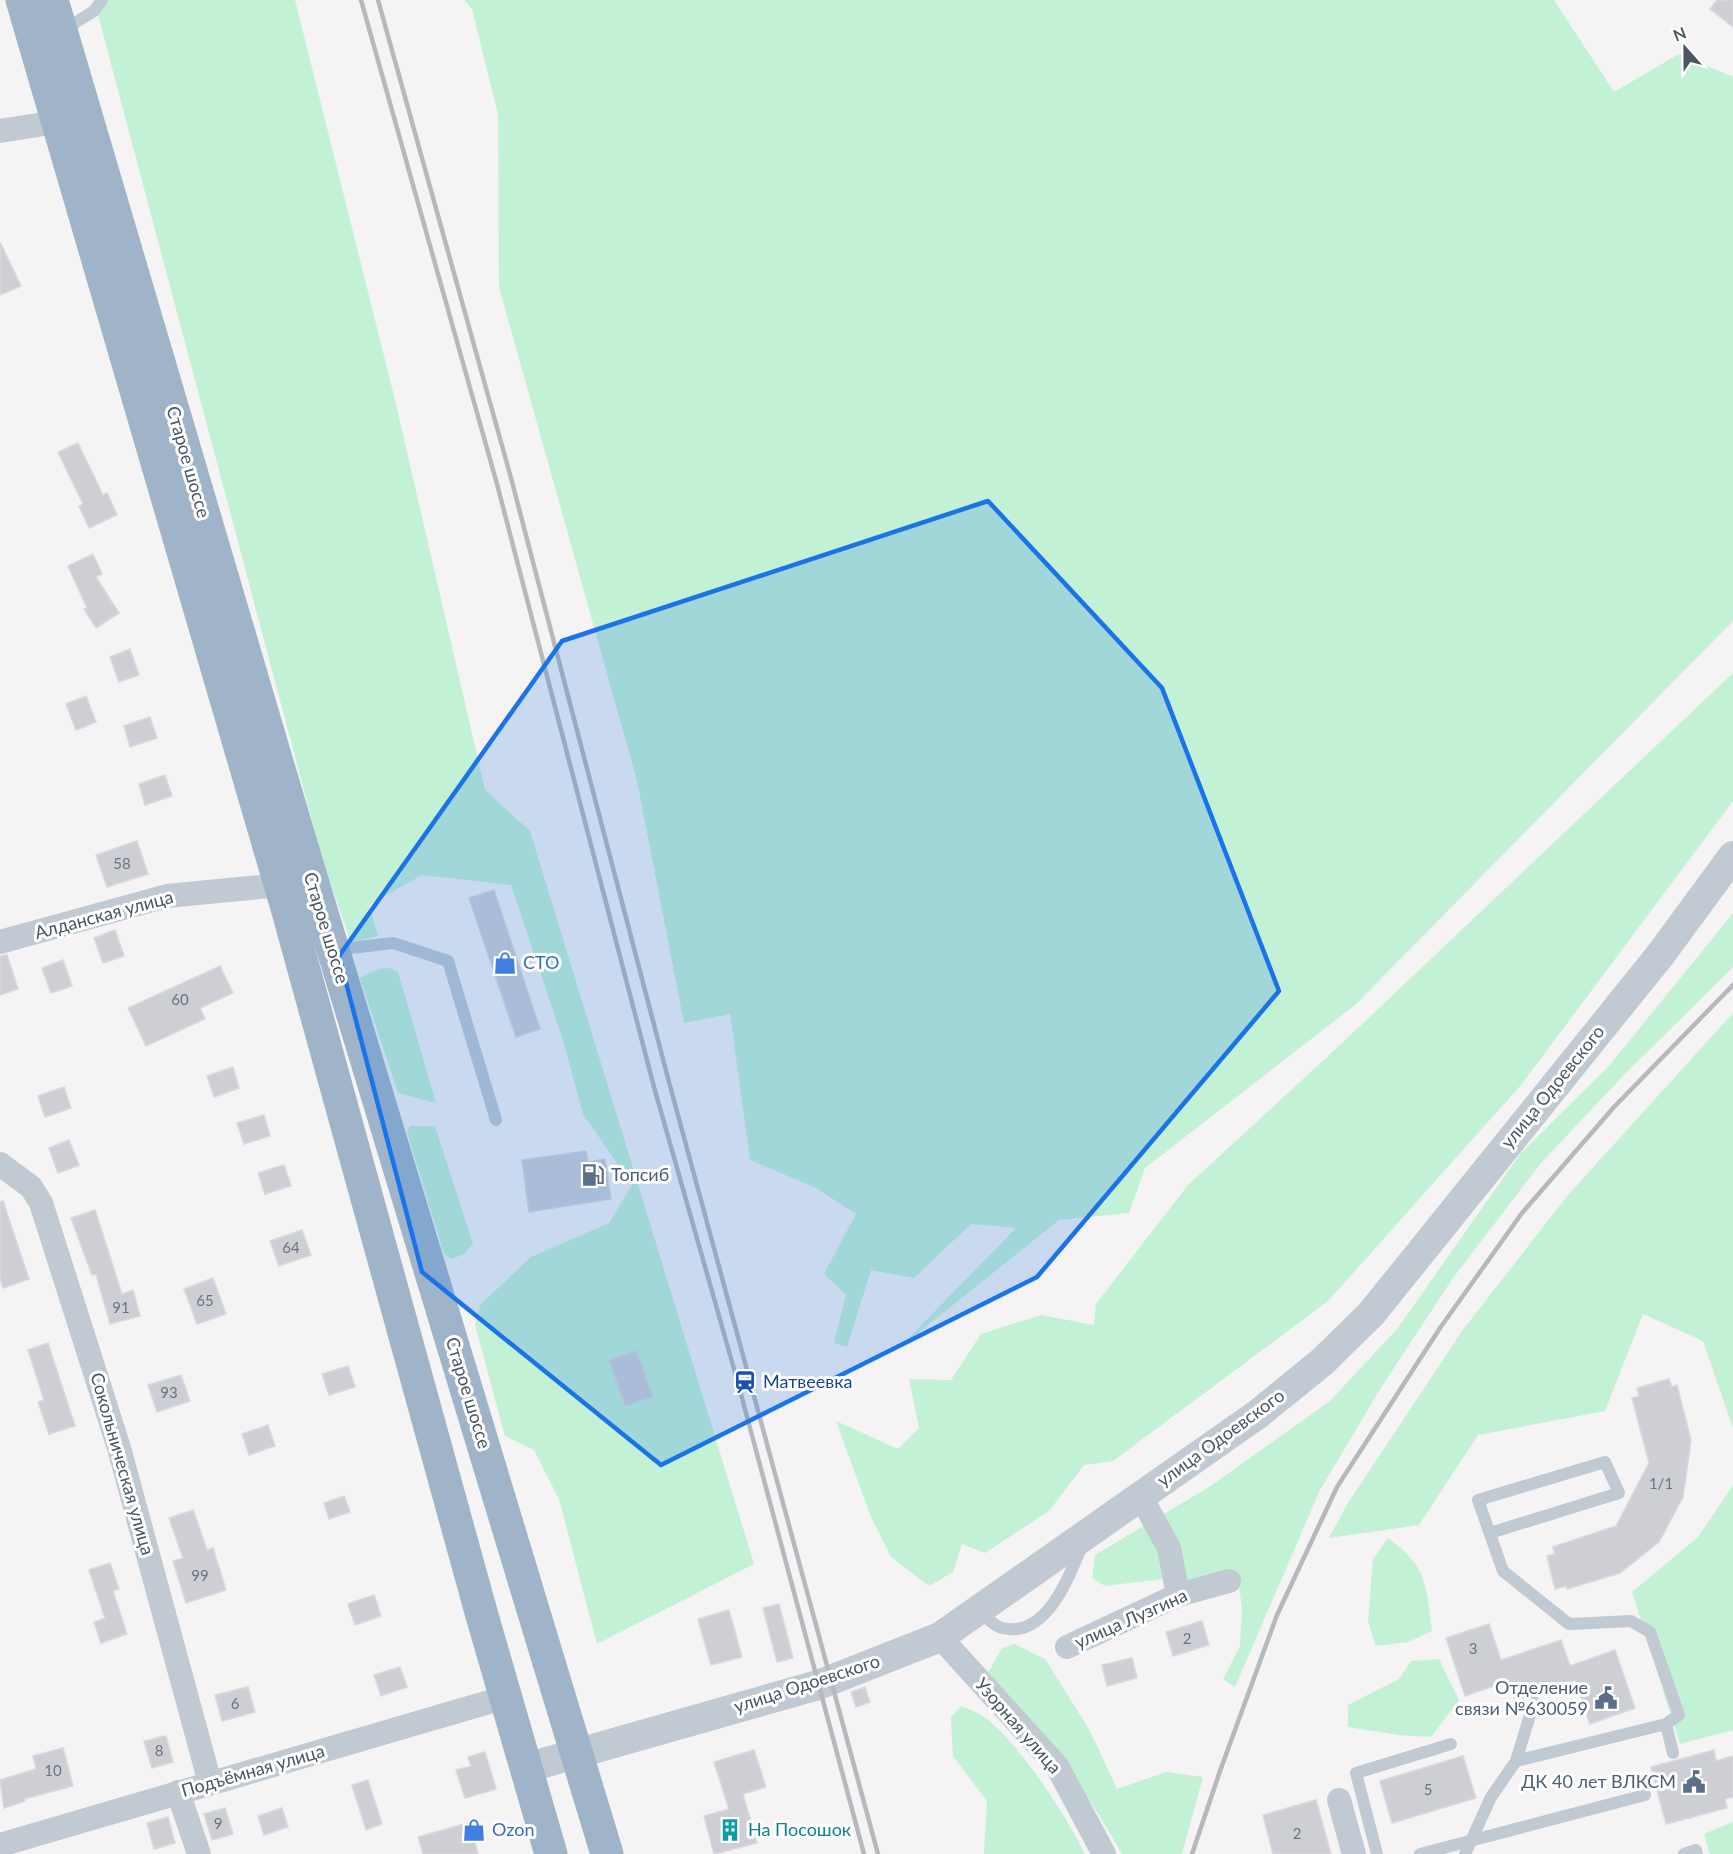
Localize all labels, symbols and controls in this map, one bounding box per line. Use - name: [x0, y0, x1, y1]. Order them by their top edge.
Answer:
- north arrow: [1655, 18, 1715, 78]
- text: N: [1670, 22, 1689, 45]
- street label: Старое шоссе: [162, 403, 215, 520]
- house number: 58: [113, 854, 131, 872]
- street label: Старое шоссе: [300, 869, 354, 986]
- street label: Алданская улица: [32, 885, 175, 943]
- shop icon: СТО: [492, 950, 518, 976]
- place label: СТО: [523, 951, 560, 973]
- house number: 60: [171, 990, 189, 1008]
- street label: улица Одоевского: [1496, 1020, 1609, 1152]
- fuel station icon: Топсиб: [580, 1162, 606, 1188]
- place label: Топсиб: [611, 1163, 669, 1185]
- house number: 64: [282, 1238, 300, 1256]
- house number: 65: [196, 1291, 214, 1309]
- house number: 91: [112, 1298, 130, 1316]
- street label: Старое шоссе: [442, 1334, 496, 1451]
- station icon: Матвеевка: [732, 1369, 758, 1395]
- street label: Сокольническая улица: [86, 1370, 160, 1558]
- place label: Матвеевка: [763, 1370, 852, 1392]
- house number: 93: [160, 1383, 178, 1401]
- street label: улица Одоевского: [1152, 1384, 1288, 1491]
- house number: 1/1: [1649, 1474, 1673, 1492]
- house number: 99: [191, 1566, 209, 1584]
- street label: улица Лузгина: [1071, 1583, 1190, 1653]
- house number: 2: [1183, 1629, 1191, 1647]
- house number: 3: [1469, 1639, 1477, 1657]
- street label: улица Одоевского: [731, 1649, 882, 1717]
- street label: Узорная улица: [971, 1673, 1066, 1778]
- place label: Отделение связи №630059: [1455, 1676, 1588, 1719]
- public building icon: Отделение связи №630059: [1593, 1685, 1619, 1711]
- house number: 6: [231, 1694, 240, 1712]
- street label: Подъёмная улица: [179, 1739, 327, 1801]
- house number: 8: [155, 1741, 163, 1759]
- house number: 10: [44, 1761, 62, 1779]
- public building icon: ДК 40 лет ВЛКСМ: [1681, 1769, 1707, 1795]
- place label: ДК 40 лет ВЛКСМ: [1521, 1770, 1676, 1792]
- house number: 5: [1424, 1780, 1432, 1798]
- house number: 9: [214, 1814, 222, 1832]
- shop icon: Ozon: [461, 1817, 487, 1843]
- building icon: На Посошок: [717, 1817, 743, 1843]
- place label: Ozon: [492, 1818, 534, 1840]
- place label: На Посошок: [748, 1818, 852, 1840]
- house number: 2: [1293, 1824, 1301, 1842]

